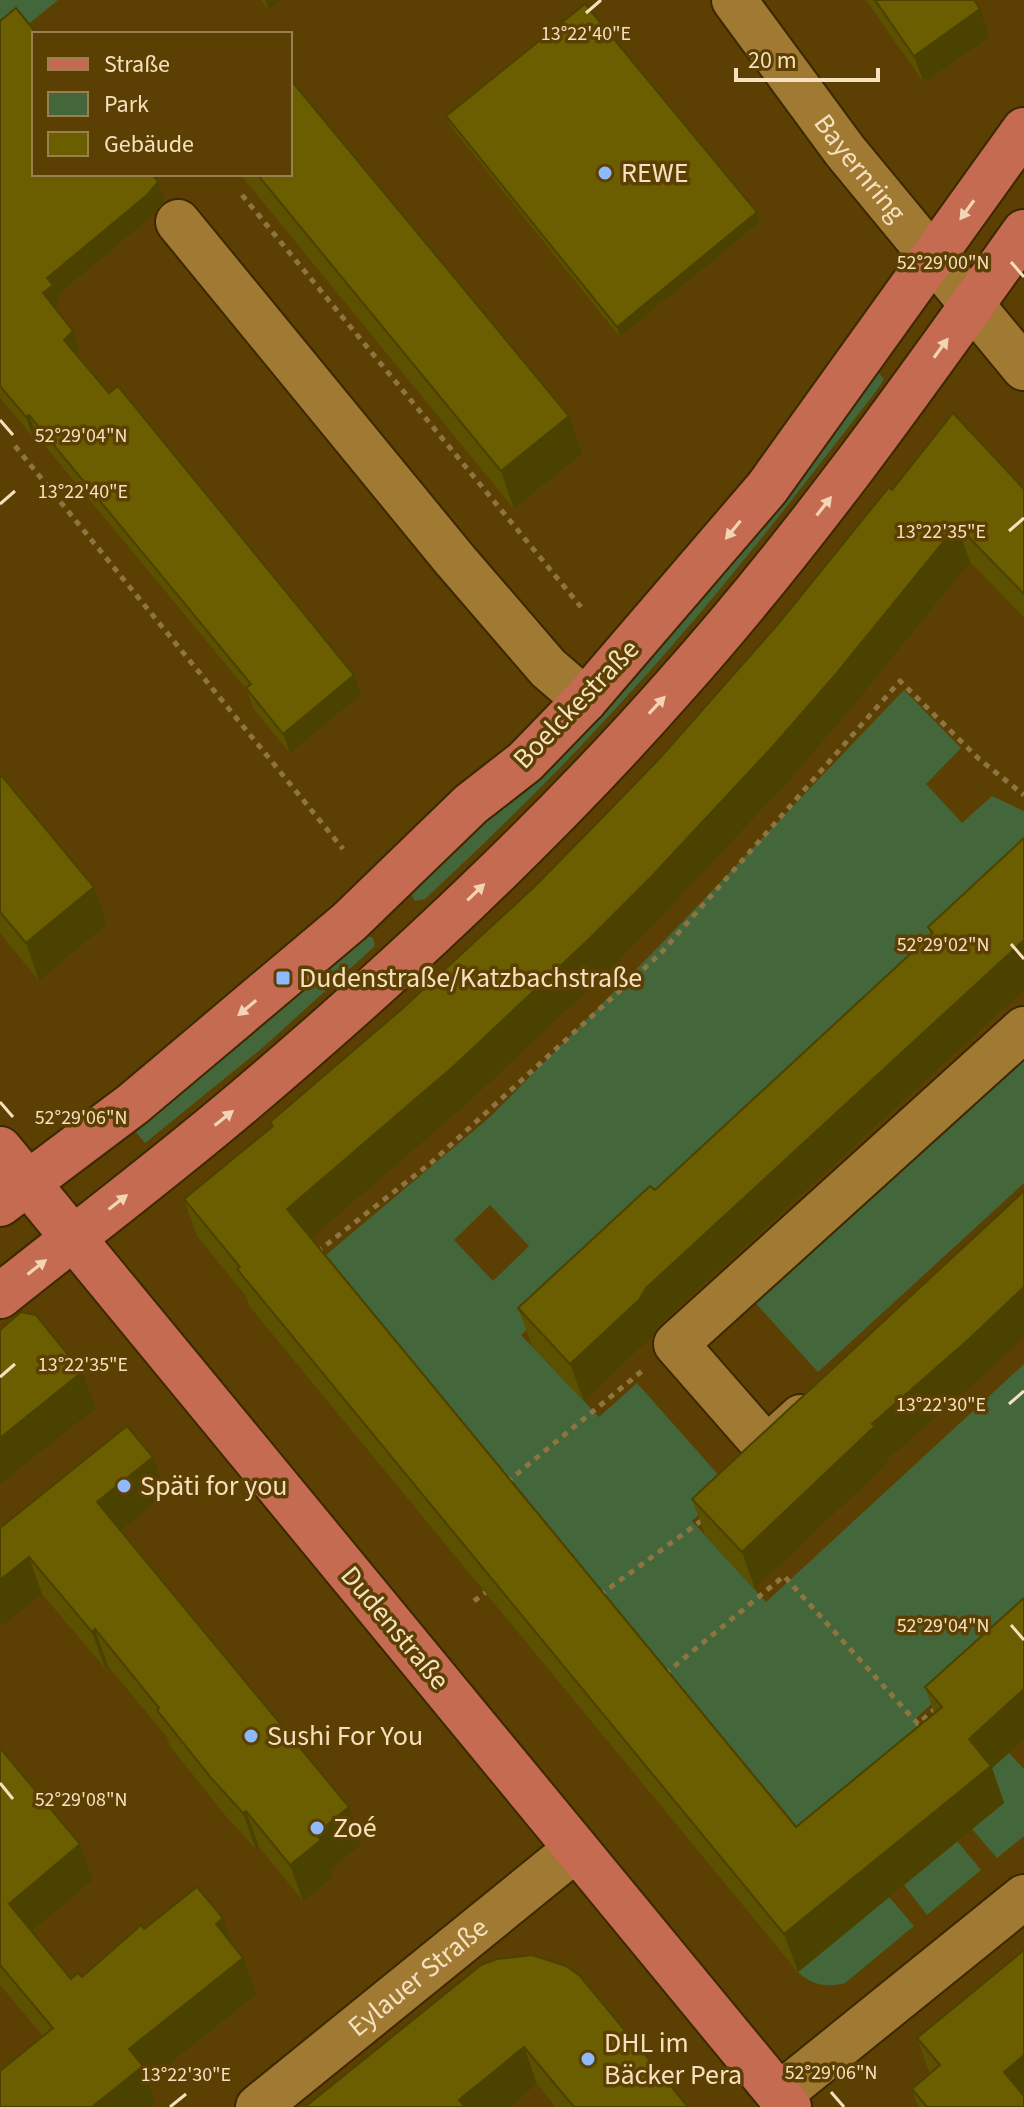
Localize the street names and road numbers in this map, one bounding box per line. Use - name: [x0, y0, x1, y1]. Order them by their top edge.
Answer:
- street label: Bayernring: [804, 106, 916, 231]
- street label: Boelckestraße: [504, 630, 648, 778]
- street label: Dudenstraße: [331, 1557, 459, 1699]
- street label: Eylauer Straße: [339, 1908, 497, 2046]

